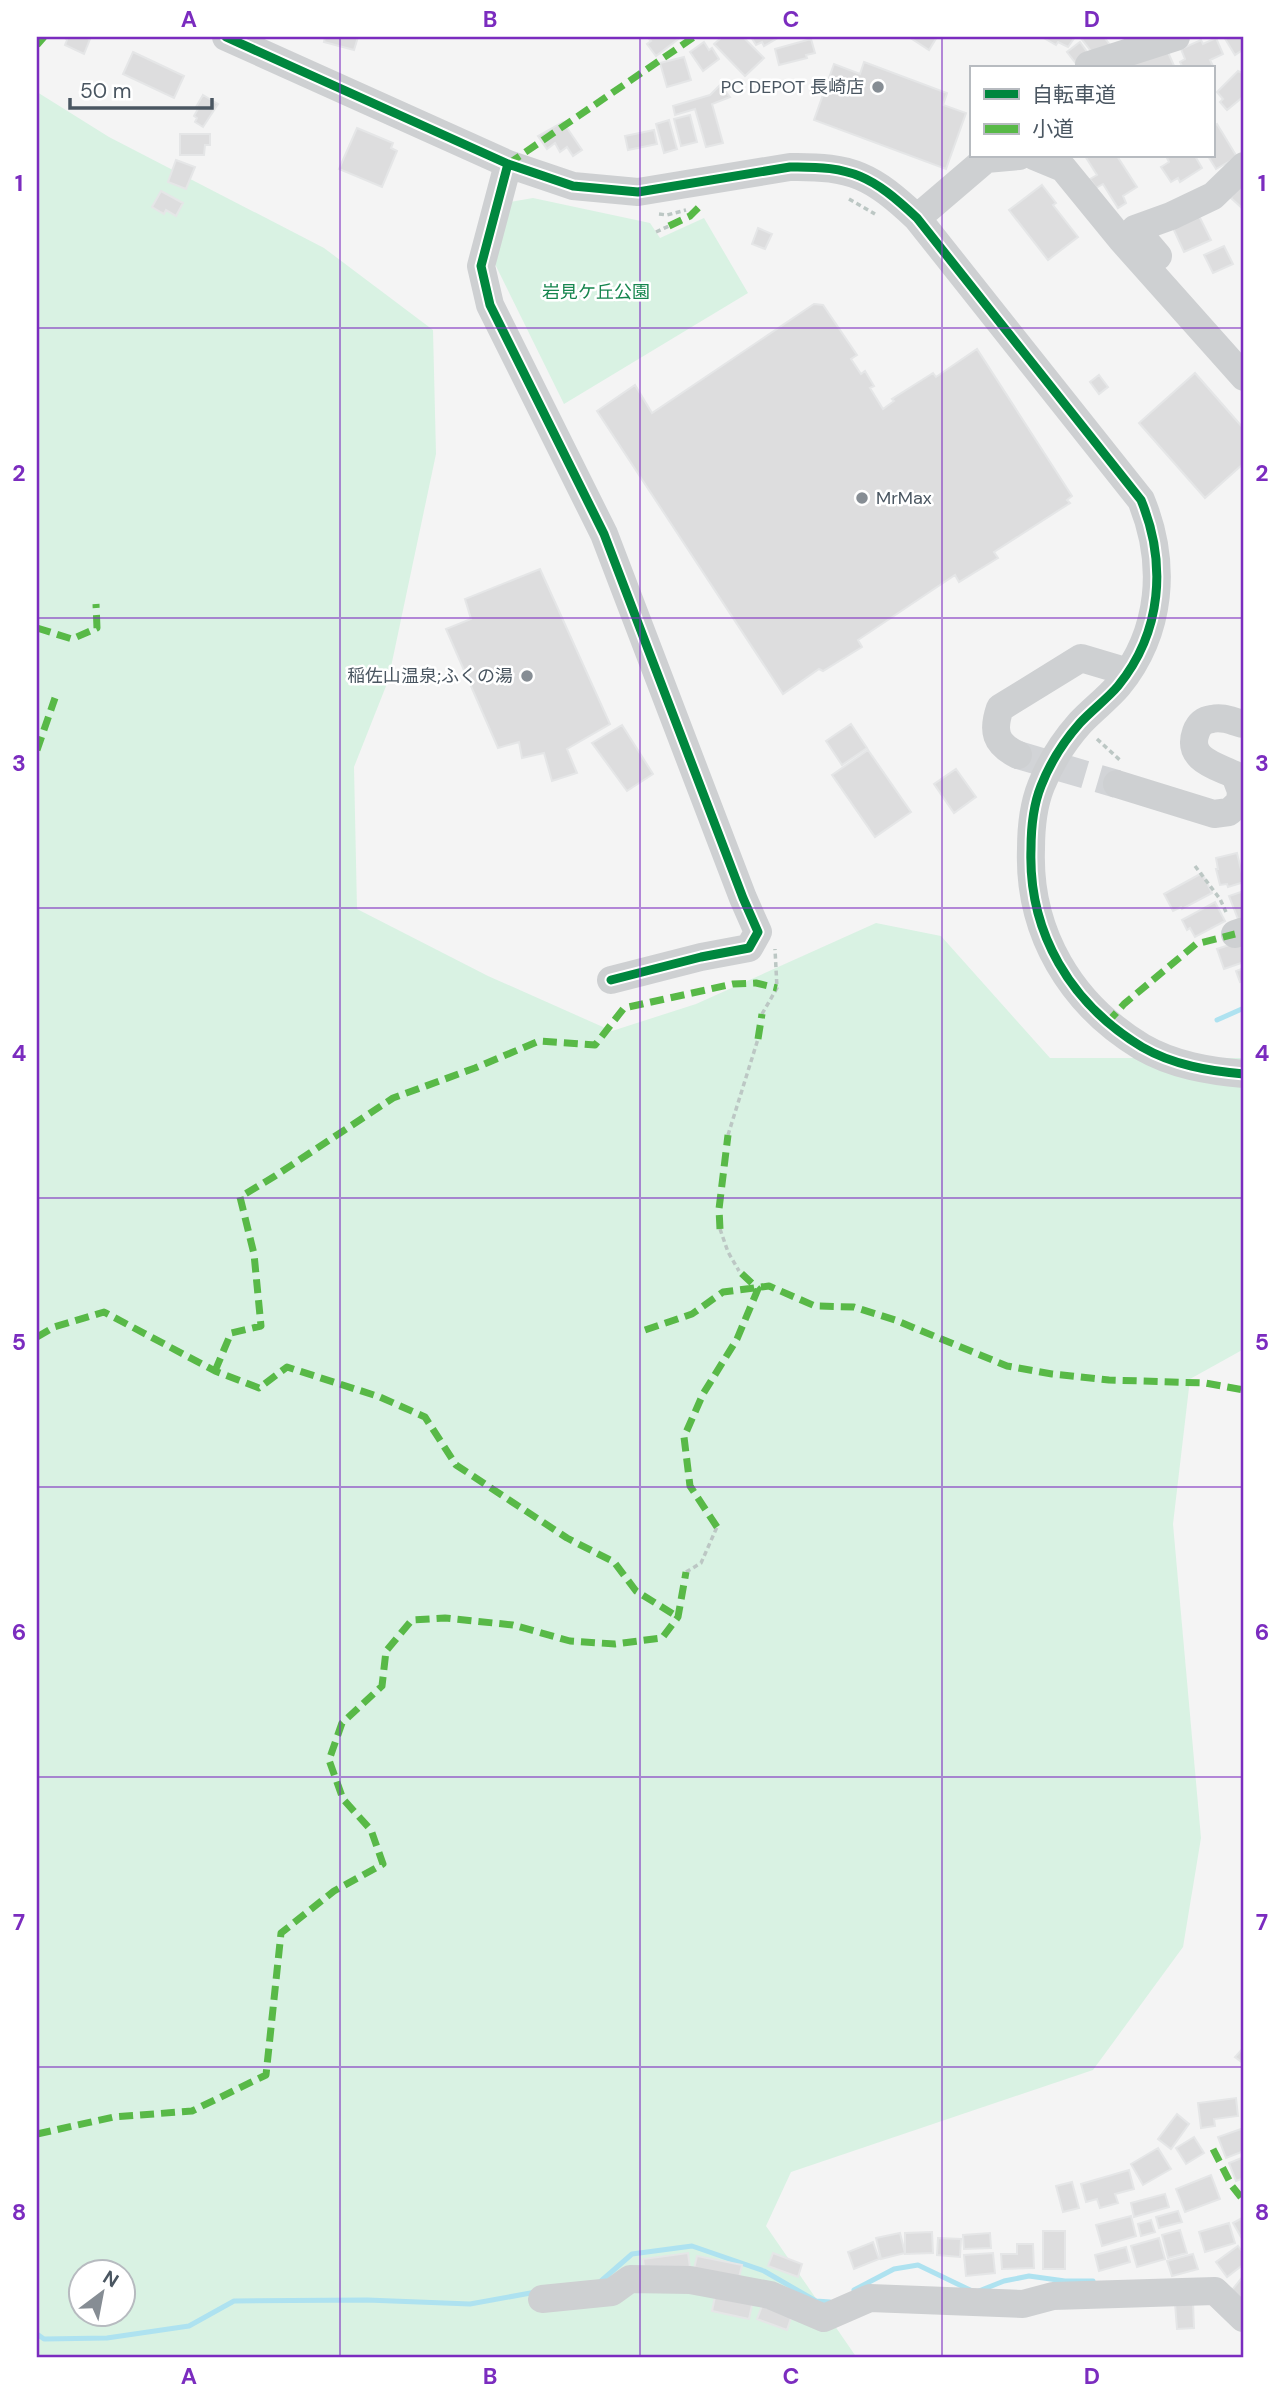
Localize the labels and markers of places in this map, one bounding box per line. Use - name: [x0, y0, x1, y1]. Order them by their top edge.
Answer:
- place label: PC DEPOT 長崎店: [721, 75, 864, 99]
- marker: PC DEPOT 長崎店: [870, 79, 886, 95]
- place label: MrMax: [876, 486, 932, 510]
- marker: MrMax: [854, 490, 870, 506]
- place label: 稲佐山温泉;ふくの湯: [347, 664, 513, 688]
- marker: 稲佐山温泉;ふくの湯: [519, 668, 535, 684]

